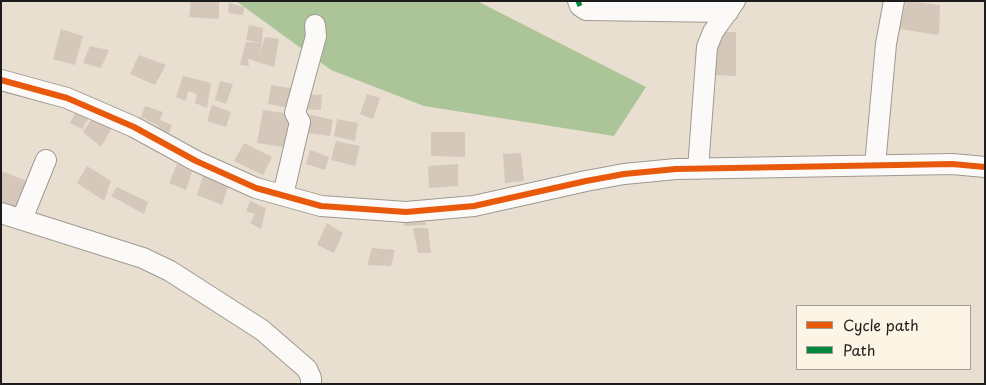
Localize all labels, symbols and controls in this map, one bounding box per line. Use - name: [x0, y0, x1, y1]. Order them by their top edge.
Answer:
- legend: [796, 305, 971, 370]
- text: Cycle path: [843, 313, 919, 336]
- text: Path: [843, 338, 875, 361]

